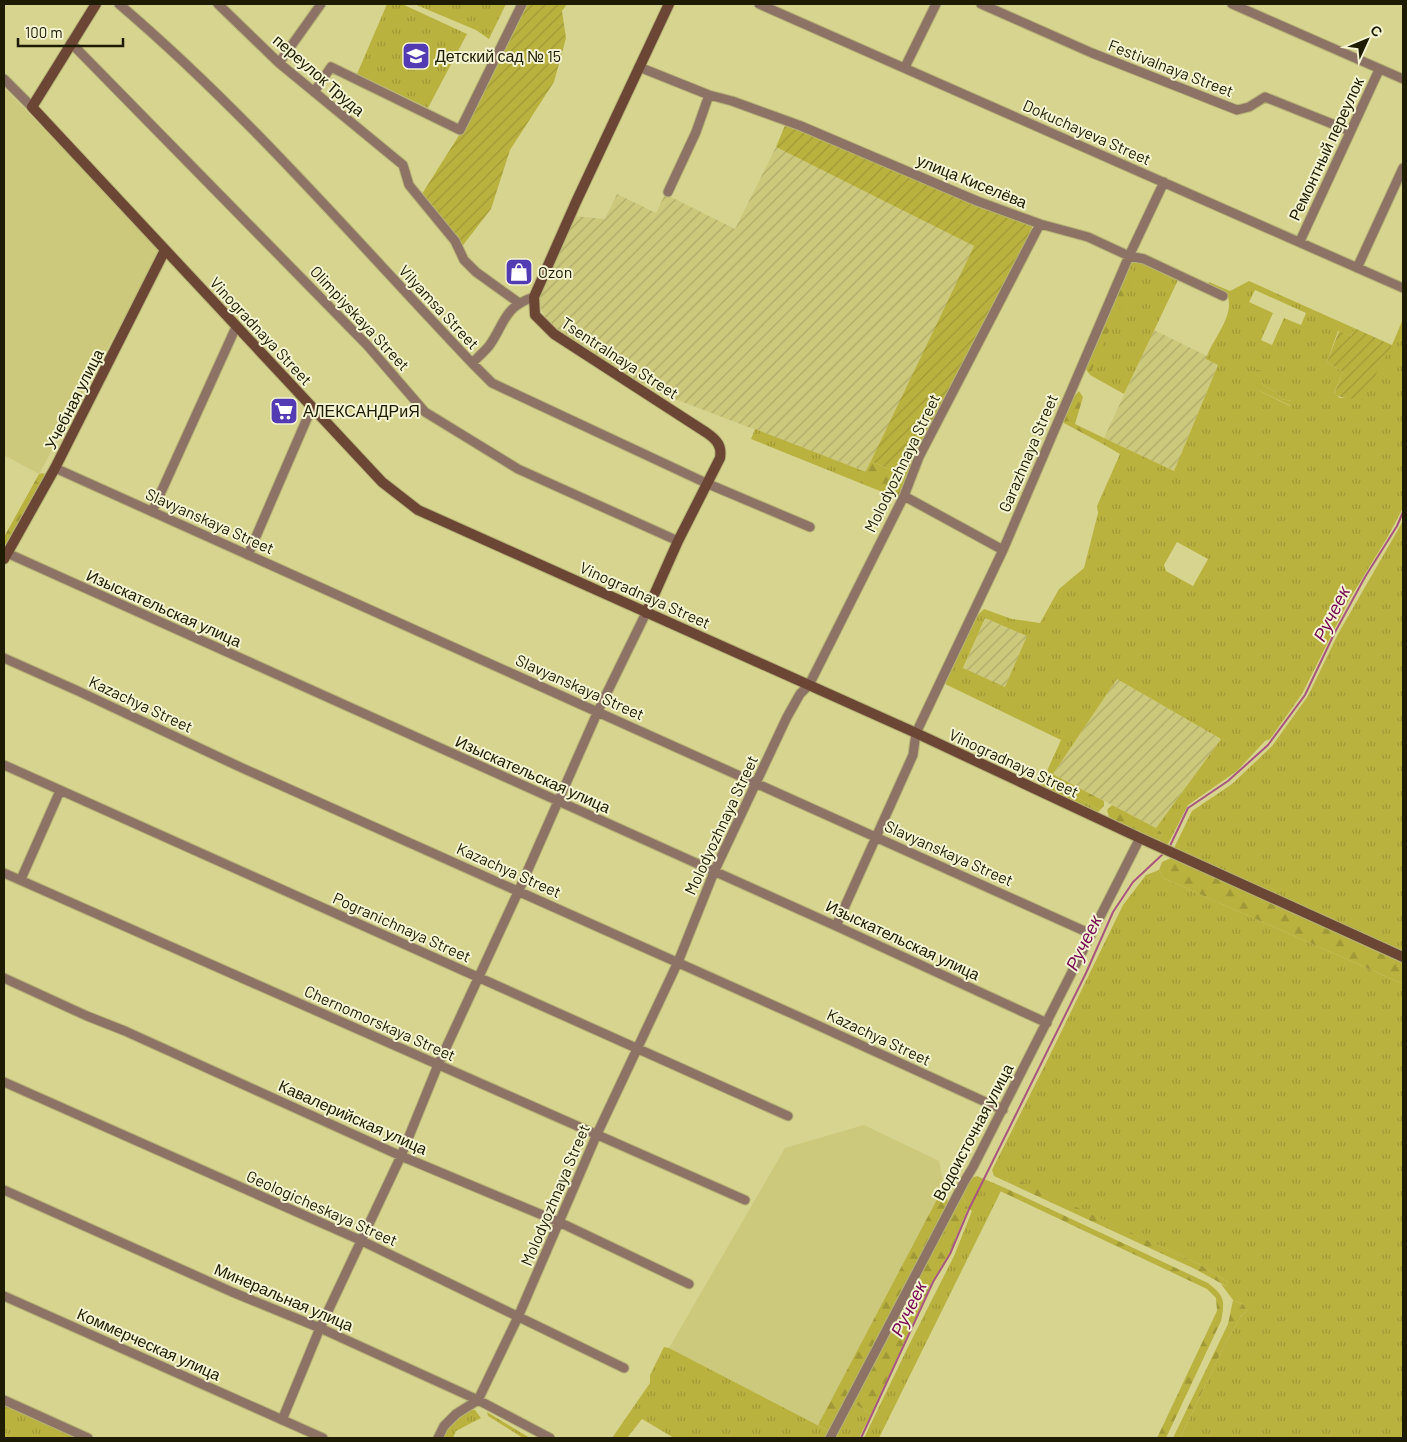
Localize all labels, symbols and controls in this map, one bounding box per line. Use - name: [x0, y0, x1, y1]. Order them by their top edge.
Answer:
- scale bar: [18, 15, 122, 47]
- north arrow: [1342, 15, 1392, 65]
- text: С: [1367, 21, 1386, 40]
- text: 100 m: [25, 23, 63, 41]
- street label: переулок Труда: [270, 30, 369, 119]
- street label: Festivalnaya Street: [1106, 35, 1237, 100]
- school or university icon: Детский сад № 15: [401, 41, 431, 71]
- place label: Детский сад № 15: [435, 46, 561, 65]
- street label: Ремонтный переулок: [1284, 73, 1367, 223]
- street label: Dokuchayeva Street: [1020, 95, 1154, 168]
- street label: улица Киселёва: [914, 150, 1030, 211]
- shop icon: Ozon: [504, 257, 534, 287]
- street label: Vilyamsa Street: [395, 260, 483, 353]
- street label: Olimpiyskaya Street: [307, 261, 414, 374]
- place label: Ozon: [538, 262, 572, 281]
- street label: Vinogradnaya Street: [206, 273, 316, 389]
- street label: Tsentralnaya Street: [558, 313, 682, 402]
- street label: Учебная улица: [40, 345, 107, 452]
- street label: Molodyozhnaya Street: [860, 390, 943, 535]
- street label: Garazhnaya Street: [994, 391, 1061, 515]
- supermarket icon: АЛЕКСАНДРиЯ: [269, 396, 299, 426]
- place label: АЛЕКСАНДРиЯ: [303, 401, 420, 420]
- street label: Slavyanskaya Street: [143, 484, 277, 557]
- street label: Vinogradnaya Street: [577, 557, 713, 632]
- street label: Изыскательская улица: [84, 565, 245, 650]
- water label: Ручеек: [1308, 581, 1355, 645]
- street label: Slavyanskaya Street: [513, 650, 647, 723]
- street label: Kazachya Street: [86, 671, 196, 736]
- street label: Vinogradnaya Street: [946, 724, 1082, 801]
- street label: Изыскательская улица: [453, 731, 614, 816]
- street label: Molodyozhnaya Street: [680, 752, 761, 898]
- street label: Slavyanskaya Street: [882, 816, 1016, 889]
- street label: Kazachya Street: [454, 838, 564, 901]
- street label: Pogranichnaya Street: [330, 888, 474, 966]
- street label: Изыскательская улица: [823, 896, 983, 984]
- water label: Ручеек: [1060, 910, 1107, 974]
- street label: Chernomorskaya Street: [302, 981, 459, 1064]
- street label: Kazachya Street: [824, 1004, 934, 1069]
- street label: Водоисточная улица: [928, 1060, 1017, 1203]
- street label: Кавалерийская улица: [276, 1075, 430, 1158]
- street label: Molodyozhnaya Street: [516, 1121, 593, 1268]
- street label: Geologicheskaya Street: [244, 1166, 401, 1249]
- street label: Минеральная улица: [212, 1259, 357, 1334]
- water label: Ручеек: [885, 1276, 932, 1340]
- street label: Коммерческая улица: [75, 1303, 224, 1384]

